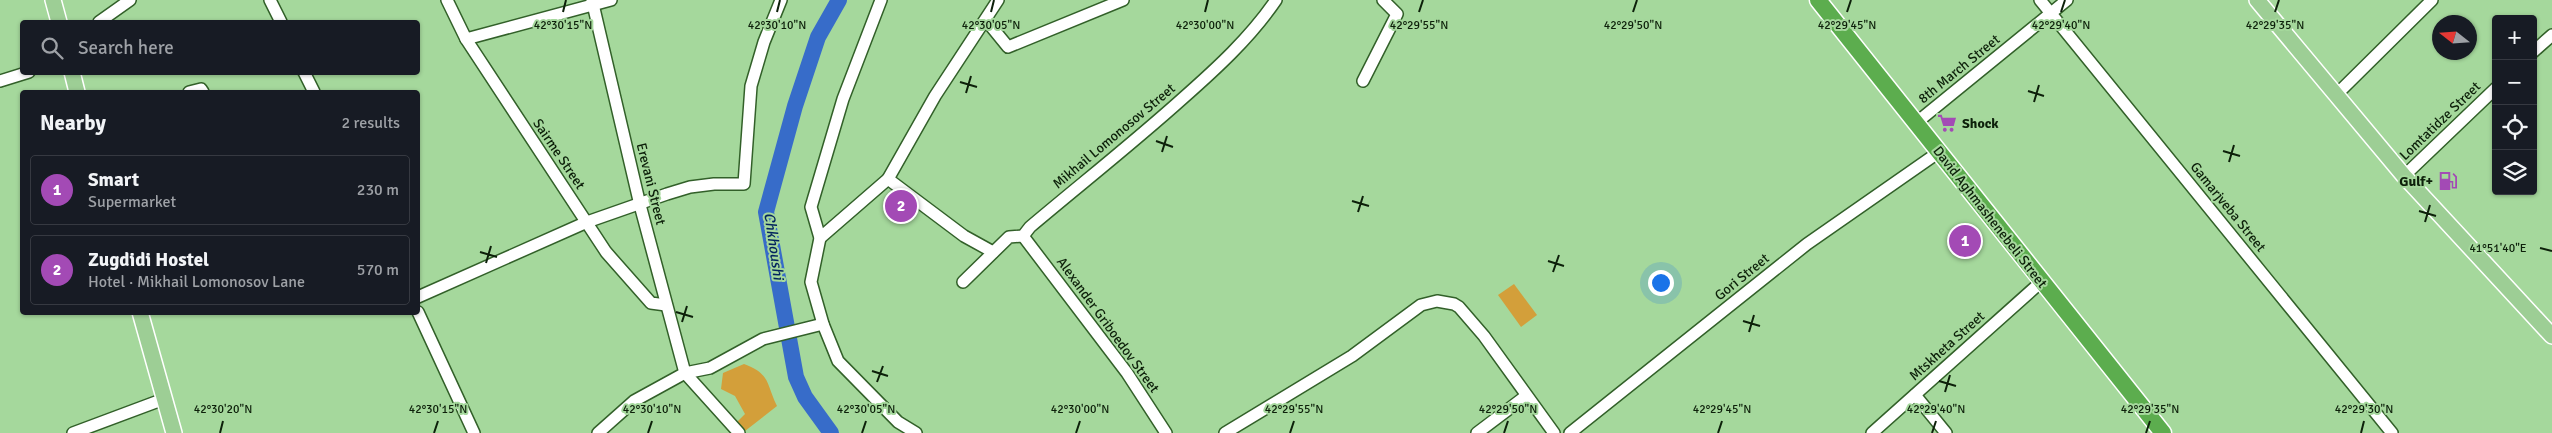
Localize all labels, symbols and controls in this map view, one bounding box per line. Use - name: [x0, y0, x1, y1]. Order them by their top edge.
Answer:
- north arrow: [2432, 15, 2477, 60]
- map controls: [2492, 15, 2537, 195]
- button: +: [2492, 15, 2537, 60]
- text: 42°30'15"N: [534, 18, 592, 33]
- text: 42°30'10"N: [748, 18, 806, 33]
- text: 42°30'05"N: [962, 18, 1020, 33]
- text: 42°30'00"N: [1176, 18, 1234, 33]
- text: 42°29'55"N: [1390, 18, 1448, 33]
- text: 42°29'50"N: [1604, 18, 1662, 33]
- text: 42°29'45"N: [1818, 18, 1876, 33]
- text: 42°29'40"N: [2032, 18, 2090, 33]
- text: 42°29'35"N: [2246, 18, 2304, 33]
- search box: [20, 20, 420, 75]
- street label: 8th March Street: [1915, 31, 2003, 107]
- icon: search: [38, 34, 66, 62]
- text: Search here: [78, 36, 174, 60]
- button: −: [2492, 60, 2537, 105]
- street label: Lomtatidze Street: [2396, 78, 2484, 164]
- street label: Mikhail Lomonosov Street: [1049, 80, 1179, 192]
- button: locate: [2492, 105, 2537, 150]
- text: Nearby: [40, 110, 106, 136]
- supermarket icon: Shock: [1936, 112, 1958, 134]
- text: 2 results: [341, 113, 400, 133]
- street label: Sairme Street: [529, 115, 589, 193]
- place label: Shock: [1962, 115, 1999, 132]
- street label: Erevani Street: [633, 141, 669, 227]
- street label: David Aghmashenebeli Street: [1929, 143, 2051, 291]
- button: layers: [2492, 150, 2537, 195]
- street label: Gamarjveba Street: [2187, 159, 2270, 255]
- text: Smart: [88, 168, 139, 192]
- fuel station icon: Gulf+: [2437, 170, 2459, 192]
- place label: Gulf+: [2399, 173, 2433, 190]
- text: 1: [53, 180, 61, 200]
- text: 230 m: [357, 180, 399, 200]
- pin: 2: [885, 187, 917, 225]
- text: Supermarket: [88, 192, 176, 212]
- water label: Chkhoushi: [760, 211, 788, 283]
- pin: 1: [1949, 222, 1981, 260]
- text: 41°51'40"E: [2469, 241, 2527, 256]
- text: Zugdidi Hostel: [88, 248, 209, 272]
- street label: Gori Street: [1711, 250, 1773, 304]
- street label: Alexander Griboedov Street: [1053, 254, 1163, 396]
- text: 2: [53, 260, 61, 280]
- text: 570 m: [357, 260, 399, 280]
- your location: [1648, 270, 1674, 296]
- text: Hotel · Mikhail Lomonosov Lane: [88, 272, 305, 292]
- street label: Mtskheta Street: [1906, 308, 1988, 384]
- text: 42°30'20"N: [194, 402, 252, 417]
- text: 42°30'15"N: [409, 402, 467, 417]
- text: 42°30'10"N: [623, 402, 681, 417]
- text: 42°30'05"N: [837, 402, 895, 417]
- text: 42°30'00"N: [1051, 402, 1109, 417]
- text: 42°29'55"N: [1265, 402, 1323, 417]
- text: 42°29'50"N: [1479, 402, 1537, 417]
- text: 42°29'45"N: [1693, 402, 1751, 417]
- text: 42°29'40"N: [1907, 402, 1965, 417]
- text: 42°29'35"N: [2121, 402, 2179, 417]
- text: 42°29'30"N: [2335, 402, 2393, 417]

